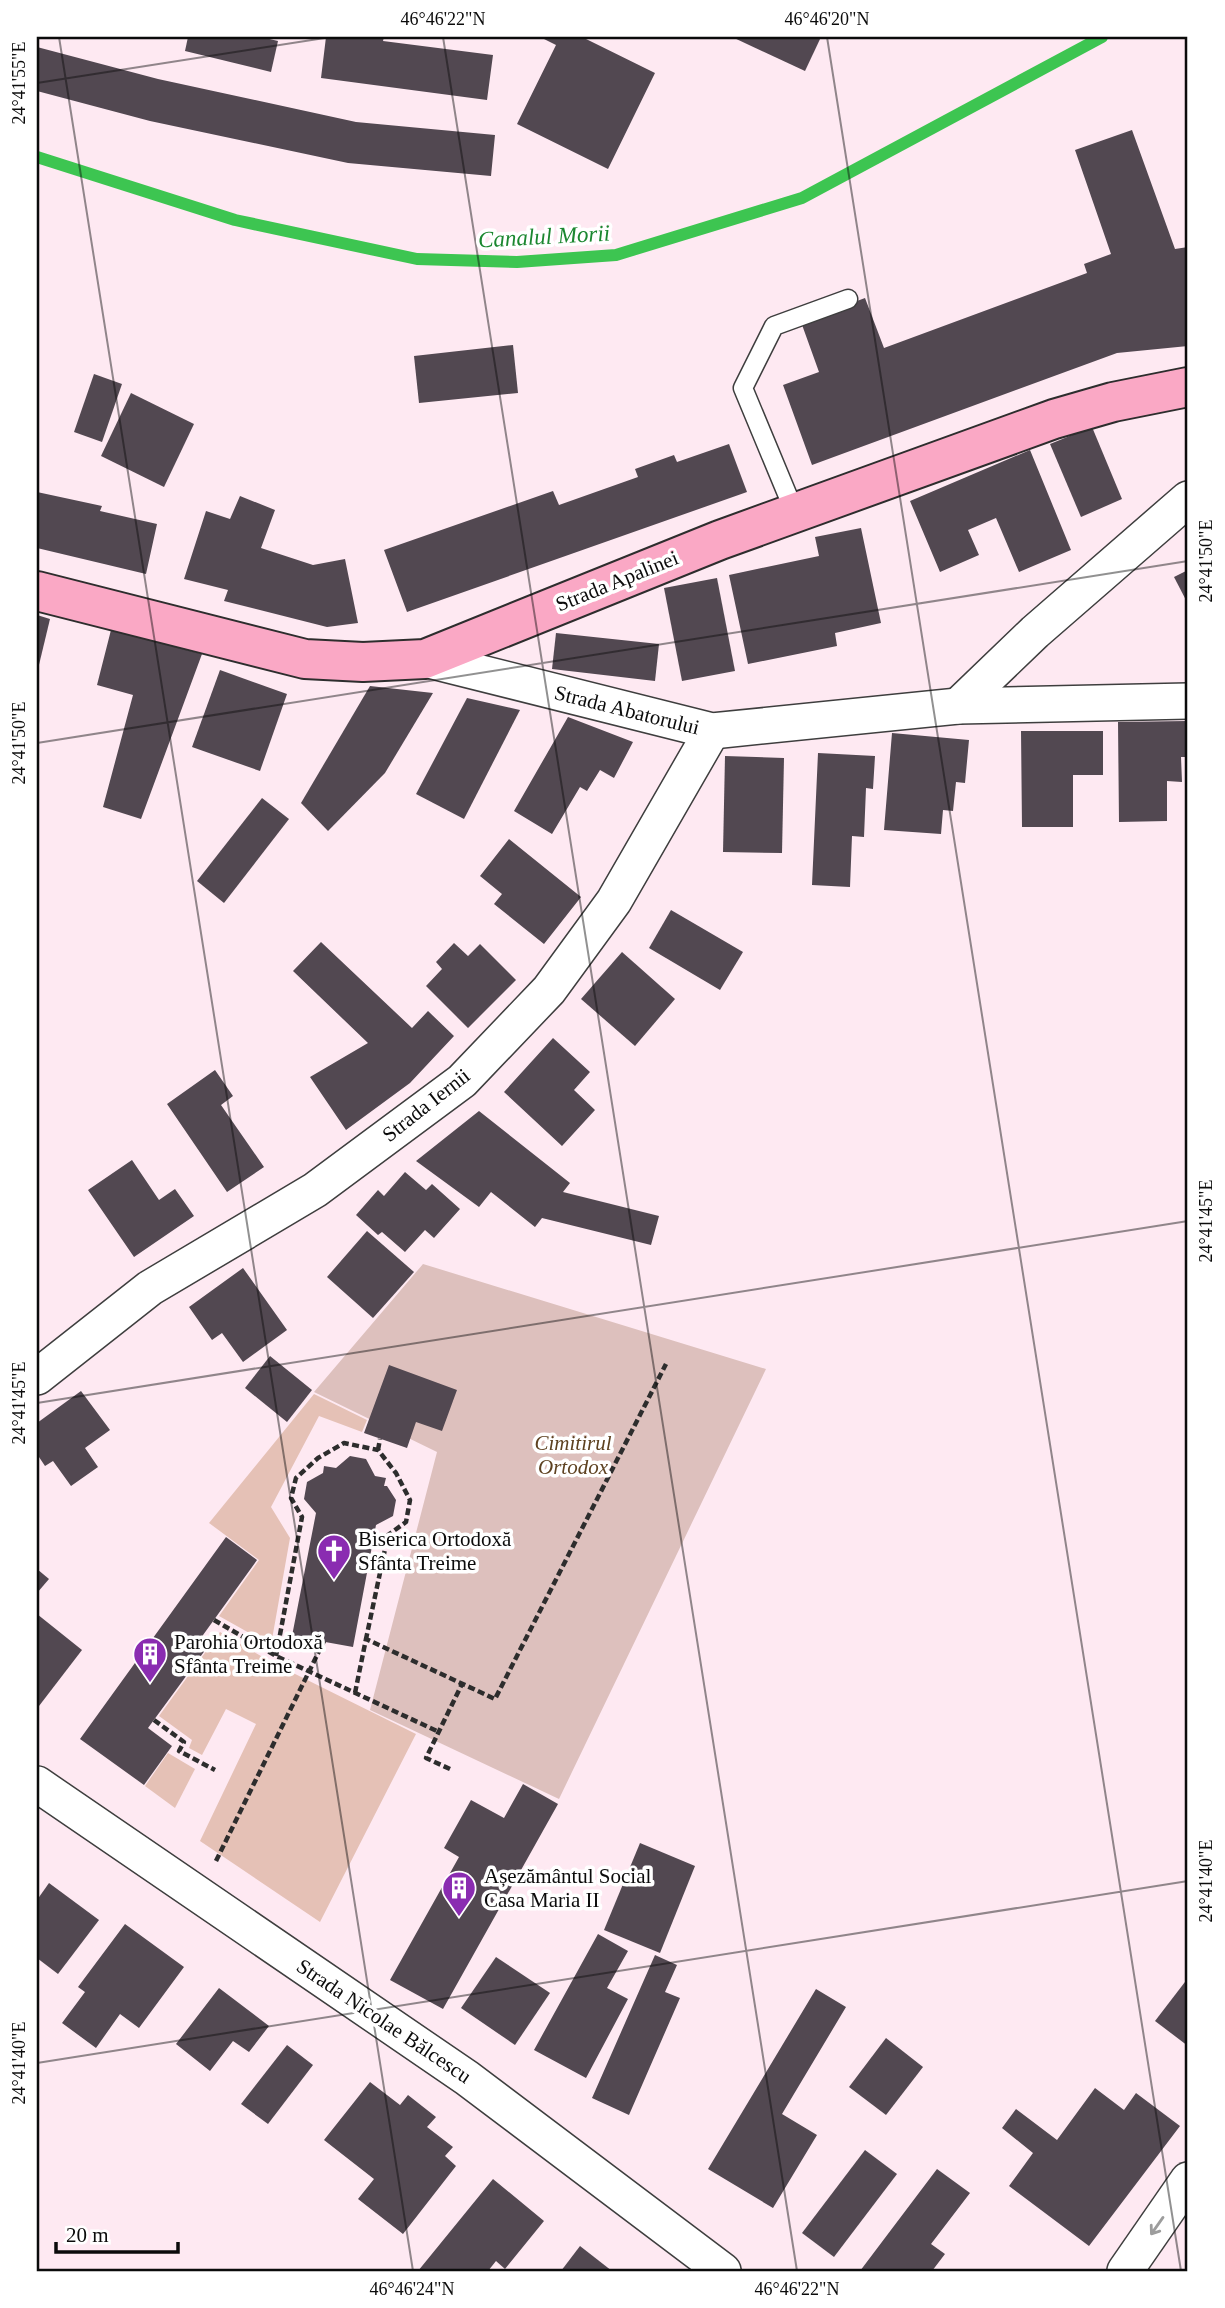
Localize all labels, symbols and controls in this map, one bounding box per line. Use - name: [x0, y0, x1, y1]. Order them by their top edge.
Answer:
- text: 46°46'22"N: [401, 9, 485, 29]
- text: 46°46'20"N: [785, 9, 869, 29]
- text: 24°41'55"E: [9, 42, 29, 124]
- water label: Canalul Morii: [477, 221, 611, 252]
- text: 24°41'50"E: [1196, 520, 1216, 602]
- street label: Strada Apalinei: [552, 545, 682, 616]
- street label: Strada Abatorului: [552, 680, 702, 740]
- text: 24°41'50"E: [9, 702, 29, 784]
- street label: Strada Iernii: [377, 1063, 475, 1147]
- text: 24°41'45"E: [1196, 1180, 1216, 1262]
- text: 24°41'45"E: [9, 1362, 29, 1444]
- park label: Cimitirul Ortodox: [534, 1431, 612, 1479]
- place label: Biserica Ortodoxă Sfânta Treime: [358, 1527, 512, 1575]
- church icon: Biserica Ortodoxă Sfânta Treime: [315, 1532, 353, 1581]
- place label: Parohia Ortodoxă Sfânta Treime: [174, 1630, 323, 1678]
- building icon: Parohia Ortodoxă Sfânta Treime: [131, 1635, 169, 1684]
- text: 24°41'40"E: [1196, 1840, 1216, 1922]
- place label: Așezământul Social Casa Maria II: [484, 1864, 652, 1912]
- building icon: Așezământul Social Casa Maria II: [440, 1869, 478, 1918]
- street label: Strada Nicolae Bălcescu: [292, 1954, 476, 2089]
- text: 24°41'40"E: [9, 2022, 29, 2104]
- scale bar: [56, 2210, 178, 2254]
- one-way arrow: [1150, 2216, 1164, 2235]
- text: 20 m: [66, 2223, 109, 2247]
- text: 46°46'24"N: [370, 2279, 454, 2299]
- text: 46°46'22"N: [755, 2279, 839, 2299]

